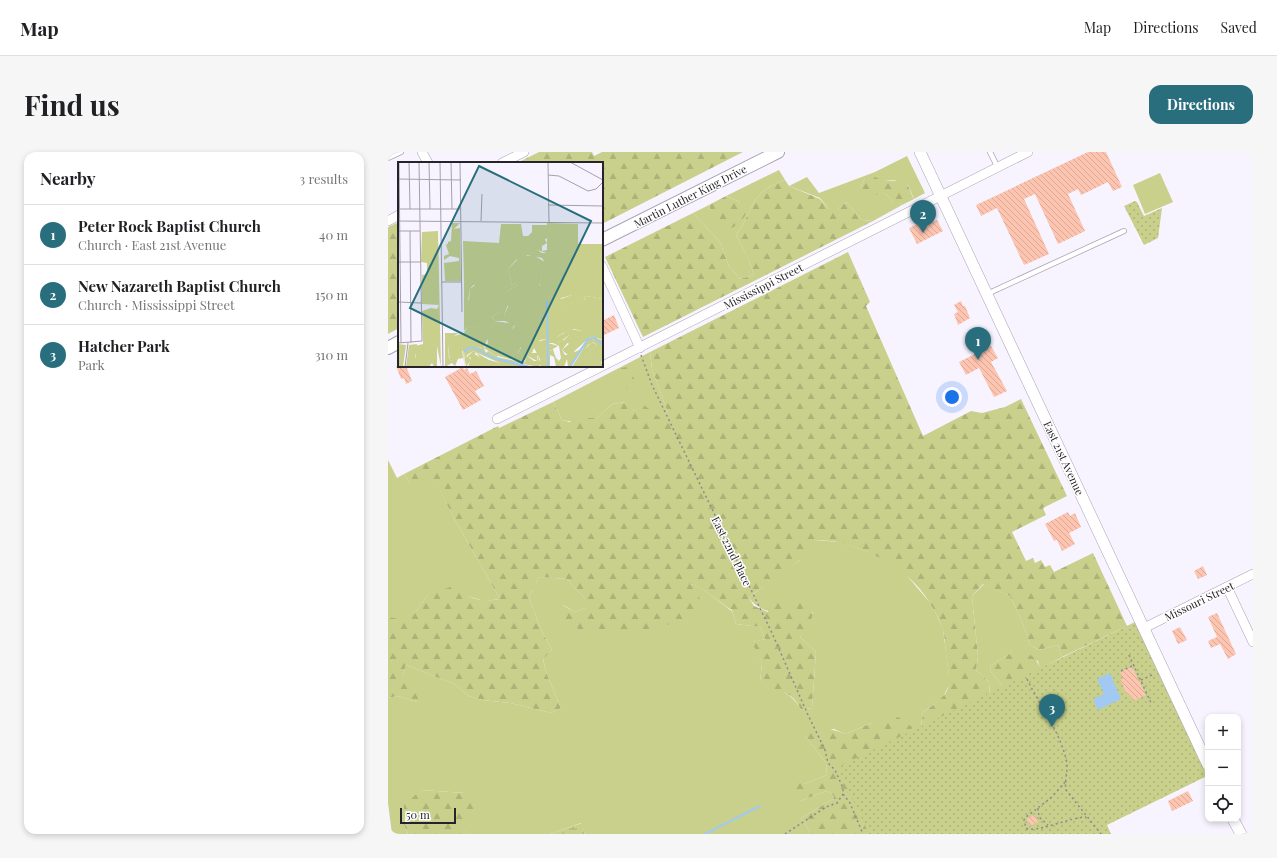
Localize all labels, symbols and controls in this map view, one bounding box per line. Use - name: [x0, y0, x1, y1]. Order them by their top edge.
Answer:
- text: Map: [20, 15, 59, 41]
- text: Map: [1084, 18, 1111, 37]
- text: Directions: [1133, 18, 1199, 37]
- text: Saved: [1221, 18, 1257, 37]
- button: Directions: [1149, 85, 1253, 124]
- text: Find us: [24, 86, 120, 123]
- street label: Martin Luther King Drive: [631, 161, 749, 231]
- inset map: [398, 162, 603, 367]
- text: Nearby: [40, 167, 95, 189]
- text: 3 results: [299, 170, 348, 187]
- pin: 2: [910, 200, 936, 233]
- text: Peter Rock Baptist Church: [78, 216, 261, 236]
- text: 1: [51, 226, 55, 243]
- text: 40 m: [319, 226, 348, 243]
- text: Church · East 21st Avenue: [78, 236, 226, 253]
- street label: Mississippi Street: [721, 259, 805, 312]
- text: New Nazareth Baptist Church: [78, 276, 281, 296]
- text: 2: [50, 286, 56, 303]
- text: 150 m: [315, 286, 348, 303]
- text: Church · Mississippi Street: [78, 296, 235, 313]
- pin: 1: [965, 327, 991, 360]
- text: Hatcher Park: [78, 336, 170, 356]
- text: 3: [50, 346, 56, 363]
- text: 310 m: [315, 346, 348, 363]
- text: Park: [78, 356, 105, 373]
- your location: [942, 387, 962, 407]
- street label: East 21st Avenue: [1040, 419, 1088, 498]
- street label: East 22nd Place: [709, 514, 756, 589]
- street label: Missouri Street: [1162, 578, 1236, 624]
- pin: 3: [1039, 694, 1065, 727]
- map controls: [1205, 714, 1241, 822]
- button: +: [1205, 714, 1241, 750]
- button: −: [1205, 750, 1241, 786]
- button: locate: [1205, 786, 1241, 822]
- scale bar: [400, 806, 456, 825]
- text: 50 m: [406, 807, 430, 822]

